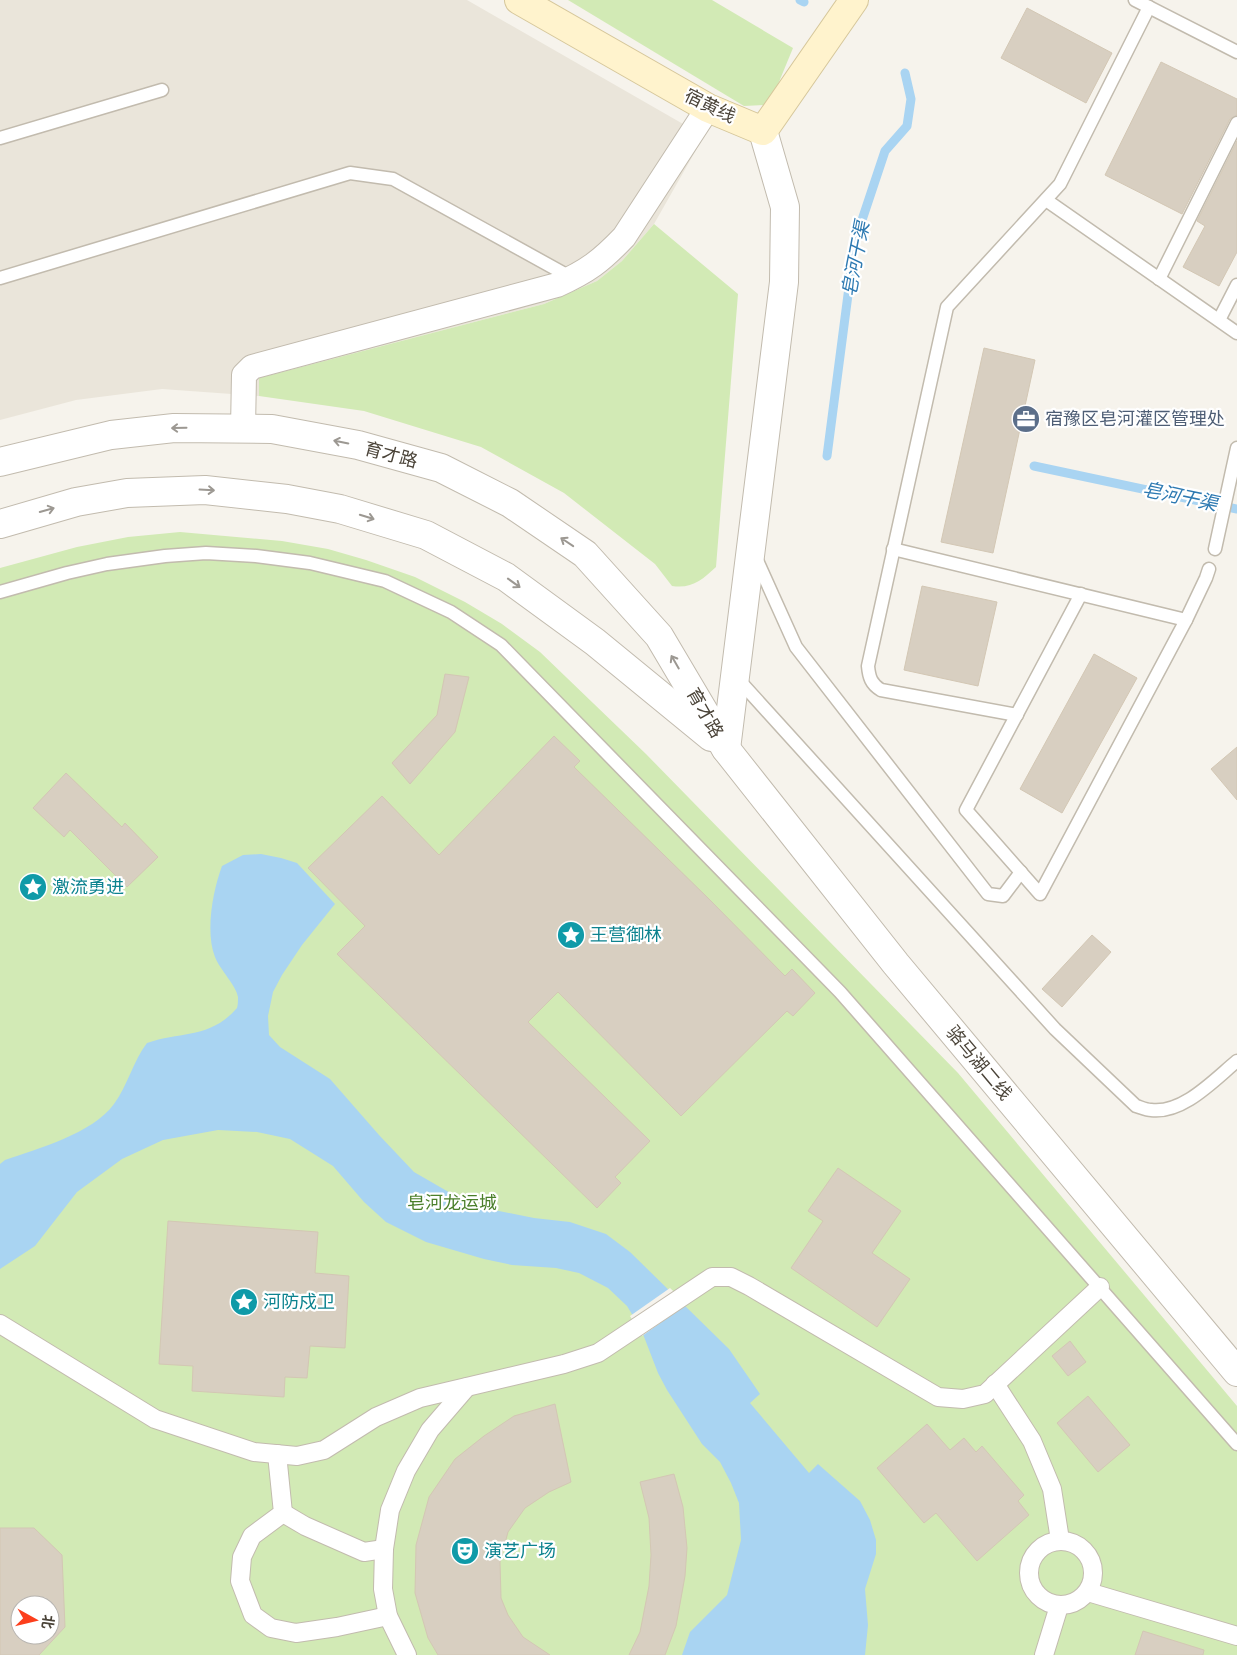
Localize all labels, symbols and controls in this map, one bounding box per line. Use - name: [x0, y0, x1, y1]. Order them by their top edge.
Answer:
- street label: 宿黄线: [681, 84, 739, 128]
- water label: 皂河干渠: [838, 217, 875, 298]
- office icon: 宿豫区皂河灌区管理处: [1011, 404, 1041, 434]
- place label: 宿豫区皂河灌区管理处: [1045, 408, 1225, 430]
- one-way arrow: [172, 423, 188, 433]
- one-way arrow: [333, 437, 349, 446]
- street label: 育才路: [362, 437, 420, 473]
- water label: 皂河干渠: [1141, 478, 1222, 516]
- one-way arrow: [199, 486, 215, 495]
- one-way arrow: [38, 505, 54, 515]
- one-way arrow: [359, 512, 375, 522]
- one-way arrow: [560, 537, 574, 547]
- one-way arrow: [507, 578, 521, 588]
- one-way arrow: [669, 655, 679, 670]
- street label: 育才路: [682, 684, 728, 742]
- place icon: 激流勇进: [18, 872, 48, 902]
- place label: 激流勇进: [52, 876, 124, 898]
- place icon: 王营御林: [556, 920, 586, 950]
- place label: 王营御林: [590, 924, 662, 946]
- street label: 骆马湖二线: [942, 1021, 1016, 1105]
- park label: 皂河龙运城: [407, 1192, 497, 1214]
- place icon: 河防戍卫: [229, 1287, 259, 1317]
- place label: 河防戍卫: [263, 1291, 335, 1313]
- theatre icon: 演艺广场: [450, 1536, 480, 1566]
- place label: 演艺广场: [484, 1540, 556, 1562]
- north arrow: [10, 1595, 60, 1645]
- text: 北: [38, 1614, 57, 1630]

